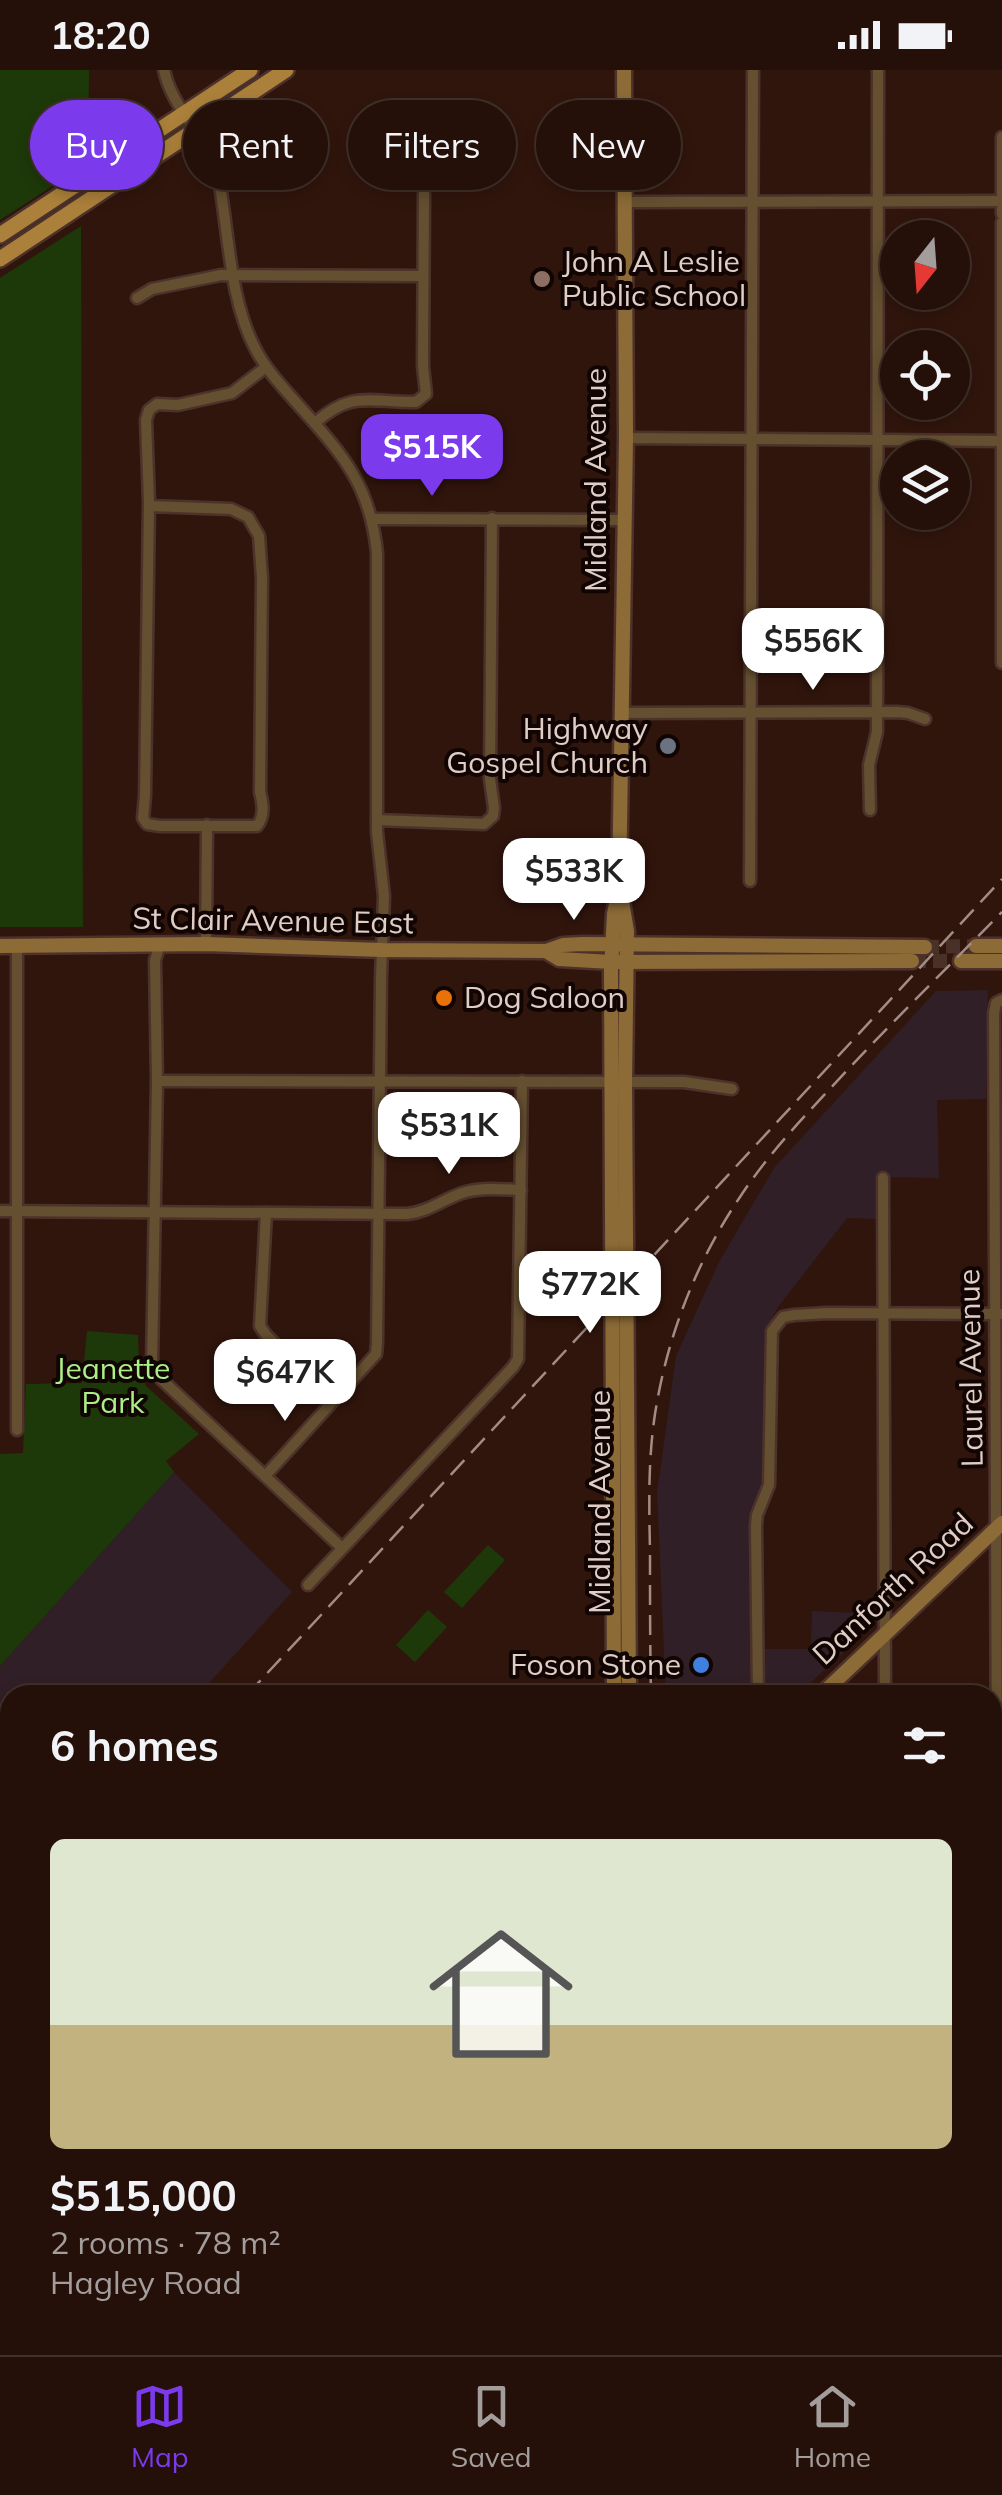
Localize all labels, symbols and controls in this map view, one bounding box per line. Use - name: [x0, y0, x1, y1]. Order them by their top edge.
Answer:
- text: 18:20: [50, 11, 151, 59]
- chip: Buy: [30, 100, 163, 190]
- chip: Rent: [183, 100, 328, 190]
- chip: Filters: [348, 100, 516, 190]
- chip: New: [536, 100, 681, 190]
- north arrow: [880, 220, 970, 310]
- map controls: [880, 220, 970, 530]
- place label: John A Leslie Public School: [562, 242, 746, 314]
- marker: John A Leslie Public School: [531, 268, 553, 290]
- button: locate: [880, 330, 970, 420]
- street label: Midland Avenue: [576, 368, 614, 592]
- pin: $515K: [362, 414, 502, 499]
- text: $515K: [383, 426, 481, 466]
- button: layers: [880, 440, 970, 530]
- pin: $556K: [743, 608, 883, 693]
- text: $556K: [764, 620, 862, 660]
- place label: Highway Gospel Church: [446, 709, 648, 781]
- marker: Highway Gospel Church: [657, 735, 679, 757]
- pin: $533K: [504, 838, 644, 923]
- text: $533K: [525, 850, 623, 890]
- street label: St Clair Avenue East: [132, 899, 414, 941]
- place label: Dog Saloon: [464, 978, 625, 1016]
- marker: Dog Saloon: [433, 987, 455, 1009]
- pin: $531K: [379, 1092, 519, 1177]
- text: $531K: [400, 1104, 498, 1144]
- pin: $772K: [520, 1251, 660, 1336]
- text: $772K: [541, 1263, 639, 1303]
- street label: Laurel Avenue: [949, 1269, 991, 1467]
- pin: $647K: [215, 1339, 355, 1424]
- park label: Jeanette Park: [56, 1349, 170, 1421]
- text: $647K: [236, 1351, 334, 1391]
- street label: Midland Avenue: [580, 1390, 618, 1614]
- street label: Danforth Road: [804, 1504, 981, 1672]
- place label: Foson Stone: [510, 1645, 681, 1683]
- marker: Foson Stone: [690, 1654, 712, 1676]
- icon: filters: [897, 1718, 952, 1773]
- text: 6 homes: [50, 1719, 219, 1772]
- icon: home: [411, 1904, 591, 2084]
- text: $515,000: [50, 2169, 237, 2222]
- text: 2 rooms · 78 m²: [50, 2222, 281, 2262]
- text: Hagley Road: [50, 2262, 242, 2302]
- tab: Map: [131, 2379, 189, 2474]
- tab: Saved: [451, 2379, 532, 2474]
- tab: Home: [794, 2379, 871, 2474]

